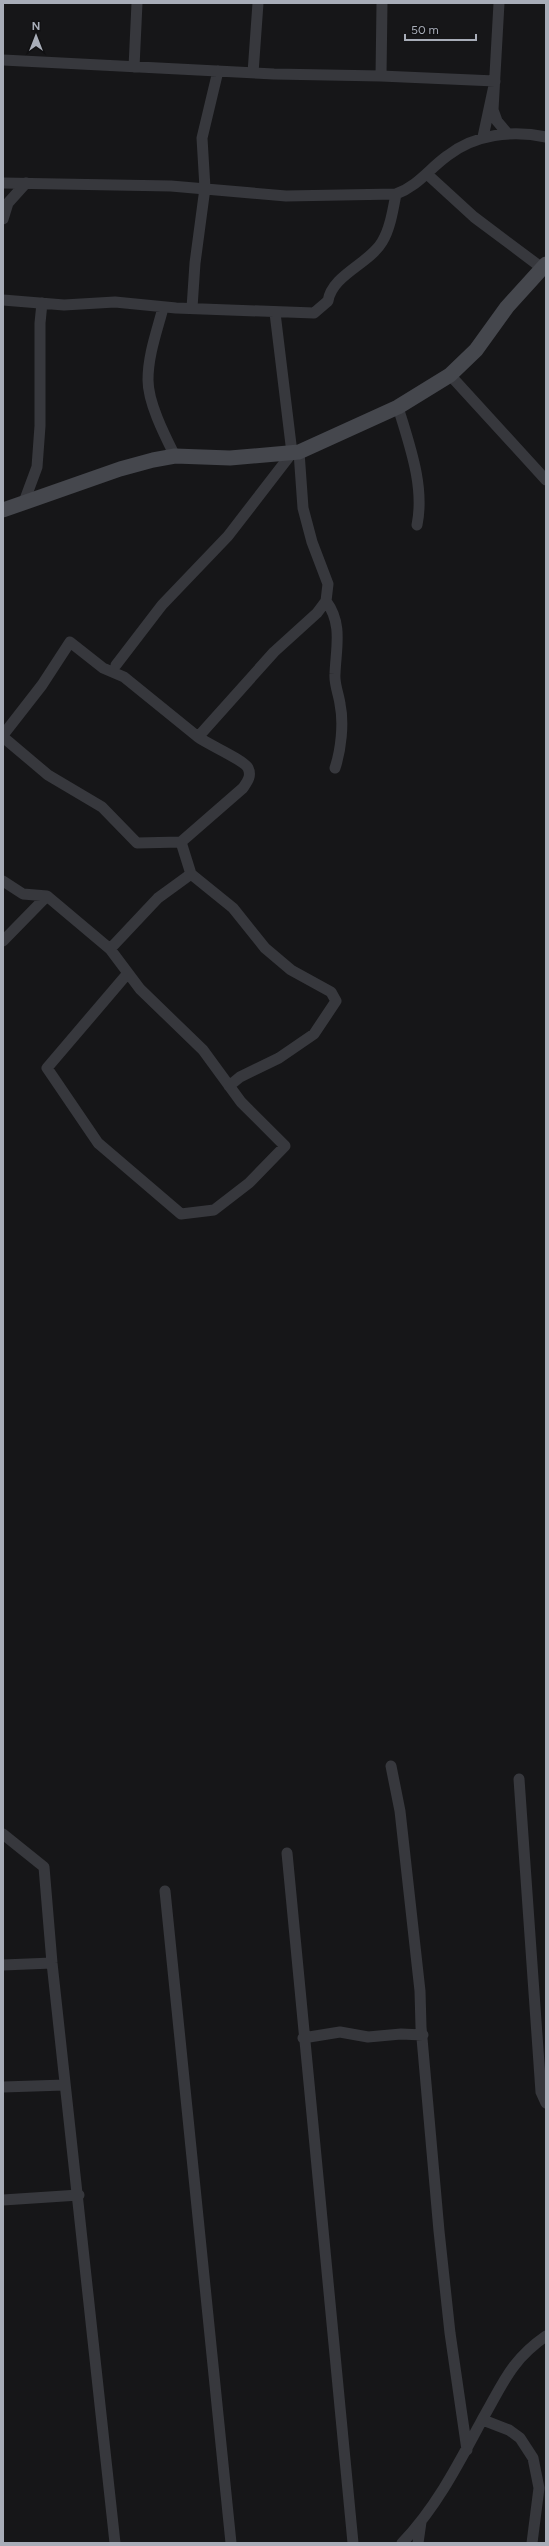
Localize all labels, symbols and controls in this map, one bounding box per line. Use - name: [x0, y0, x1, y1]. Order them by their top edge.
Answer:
- north arrow: [16, 16, 56, 56]
- scale bar: [405, 16, 476, 42]
- text: N: [32, 20, 40, 33]
- text: 50 m: [411, 23, 439, 37]

